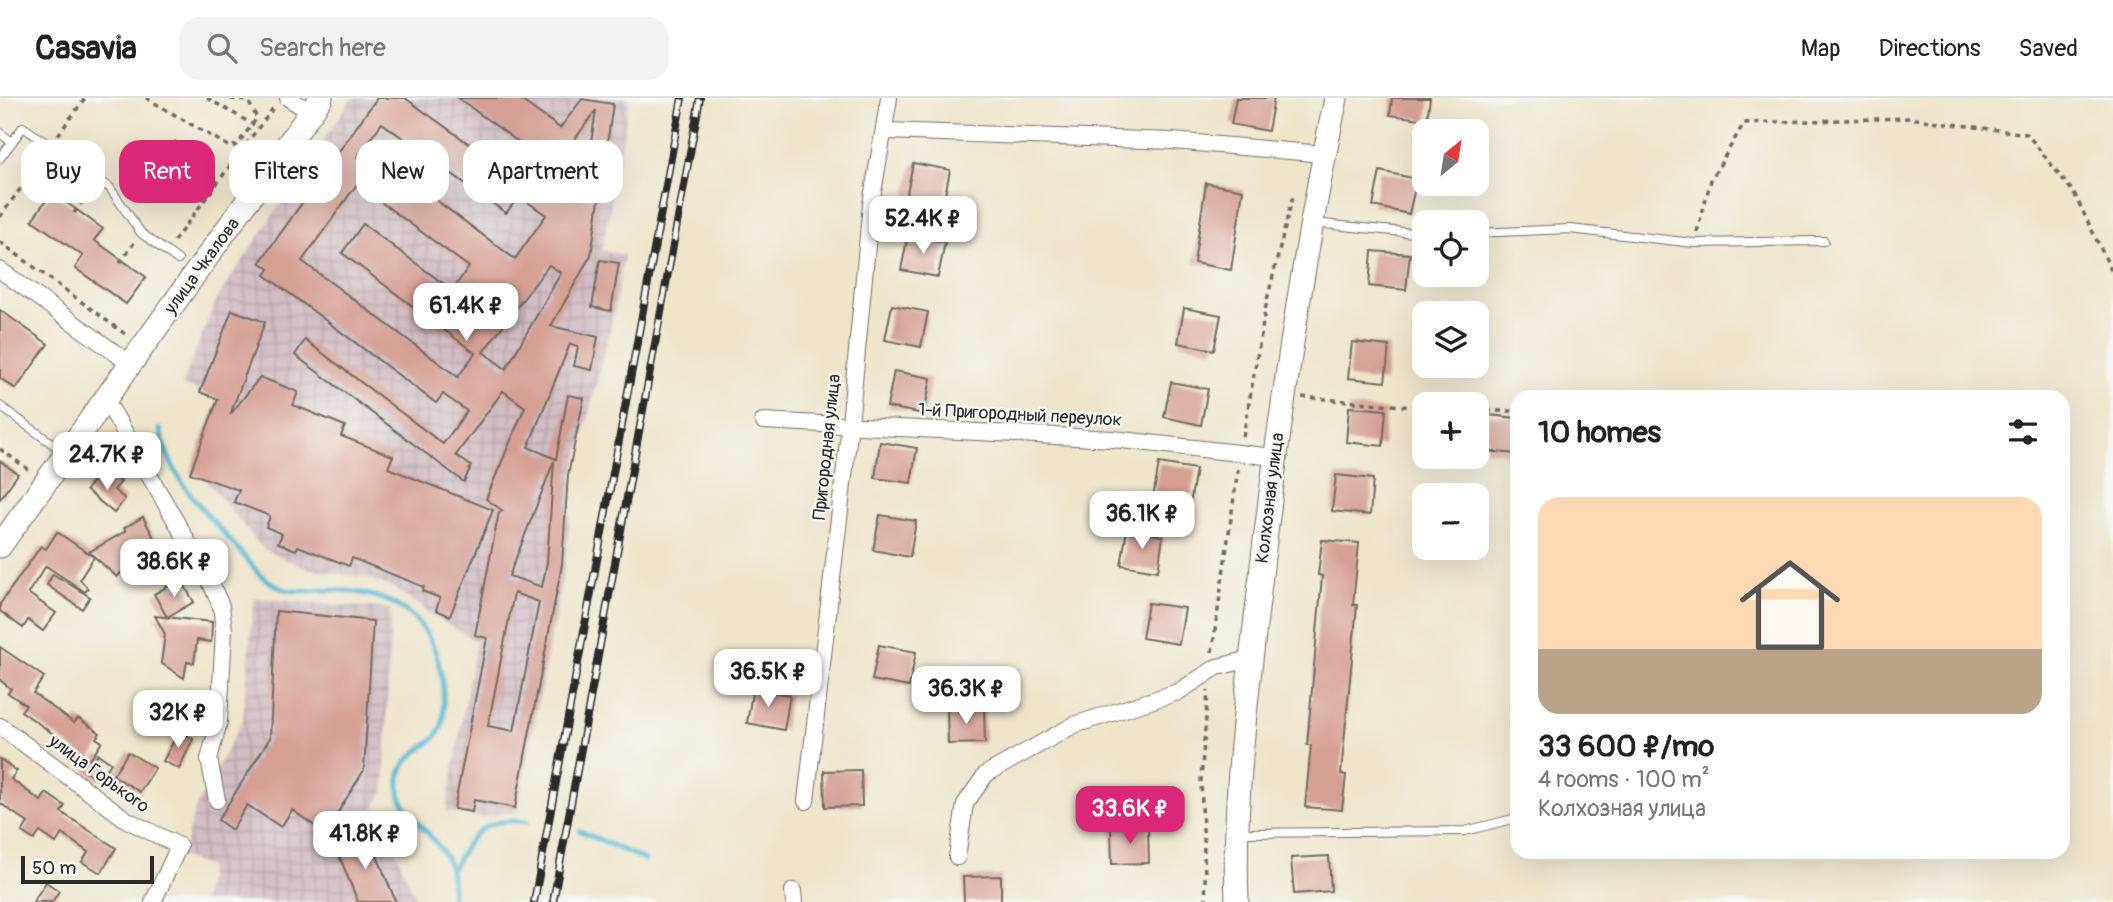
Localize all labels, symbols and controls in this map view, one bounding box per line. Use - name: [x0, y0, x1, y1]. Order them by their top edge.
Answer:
- search box: [179, 17, 669, 80]
- text: Casavia: [35, 28, 137, 69]
- icon: search: [203, 29, 241, 67]
- text: Search here: [259, 32, 386, 64]
- text: Map: [1801, 34, 1841, 63]
- text: Directions: [1879, 34, 1980, 63]
- text: Saved: [2018, 34, 2078, 63]
- north arrow: [1412, 119, 1489, 196]
- map controls: [1412, 119, 1489, 560]
- chip: Buy: [21, 140, 105, 203]
- chip: Rent: [119, 140, 215, 203]
- chip: Filters: [229, 140, 342, 203]
- chip: New: [356, 140, 449, 203]
- chip: Apartment: [463, 140, 623, 203]
- pin: 52.4K ₽: [858, 197, 988, 256]
- text: 52.4K ₽: [885, 204, 961, 233]
- button: locate: [1412, 210, 1489, 287]
- street label: улица Чкалова: [159, 213, 245, 319]
- pin: 61.4K ₽: [401, 284, 531, 343]
- text: 61.4K ₽: [429, 291, 503, 320]
- button: layers: [1412, 301, 1489, 378]
- street label: Пригородная улица: [808, 373, 846, 521]
- button: +: [1412, 392, 1489, 469]
- street label: 1-й Пригородный переулок: [918, 398, 1122, 432]
- icon: filters: [2004, 413, 2042, 451]
- text: 10 homes: [1538, 414, 1661, 451]
- street label: Колхозная улица: [1251, 431, 1289, 565]
- pin: 24.7K ₽: [42, 432, 172, 492]
- text: 24.7K ₽: [69, 440, 145, 469]
- button: −: [1412, 483, 1489, 560]
- pin: 36.1K ₽: [1077, 491, 1207, 551]
- text: 36.1K ₽: [1106, 499, 1178, 528]
- pin: 38.6K ₽: [109, 540, 239, 599]
- icon: home: [1727, 542, 1853, 668]
- text: 38.6K ₽: [136, 547, 212, 576]
- pin: 36.5K ₽: [703, 650, 833, 709]
- text: 36.5K ₽: [730, 657, 806, 686]
- pin: 36.3K ₽: [901, 666, 1031, 726]
- text: 36.3K ₽: [928, 674, 1004, 703]
- pin: 32K ₽: [129, 690, 227, 750]
- text: 32K ₽: [149, 698, 207, 727]
- text: 33 600 ₽/mo: [1538, 728, 1714, 765]
- street label: улица Горького: [43, 729, 154, 818]
- text: 4 rooms · 100 m²: [1538, 765, 1710, 794]
- pin: 33.6K ₽: [1065, 786, 1195, 846]
- text: 33.6K ₽: [1092, 794, 1168, 823]
- text: Колхозная улица: [1538, 794, 1706, 823]
- pin: 41.8K ₽: [300, 812, 430, 871]
- text: 41.8K ₽: [329, 819, 401, 848]
- scale bar: [21, 853, 154, 885]
- text: 50 m: [32, 856, 76, 880]

